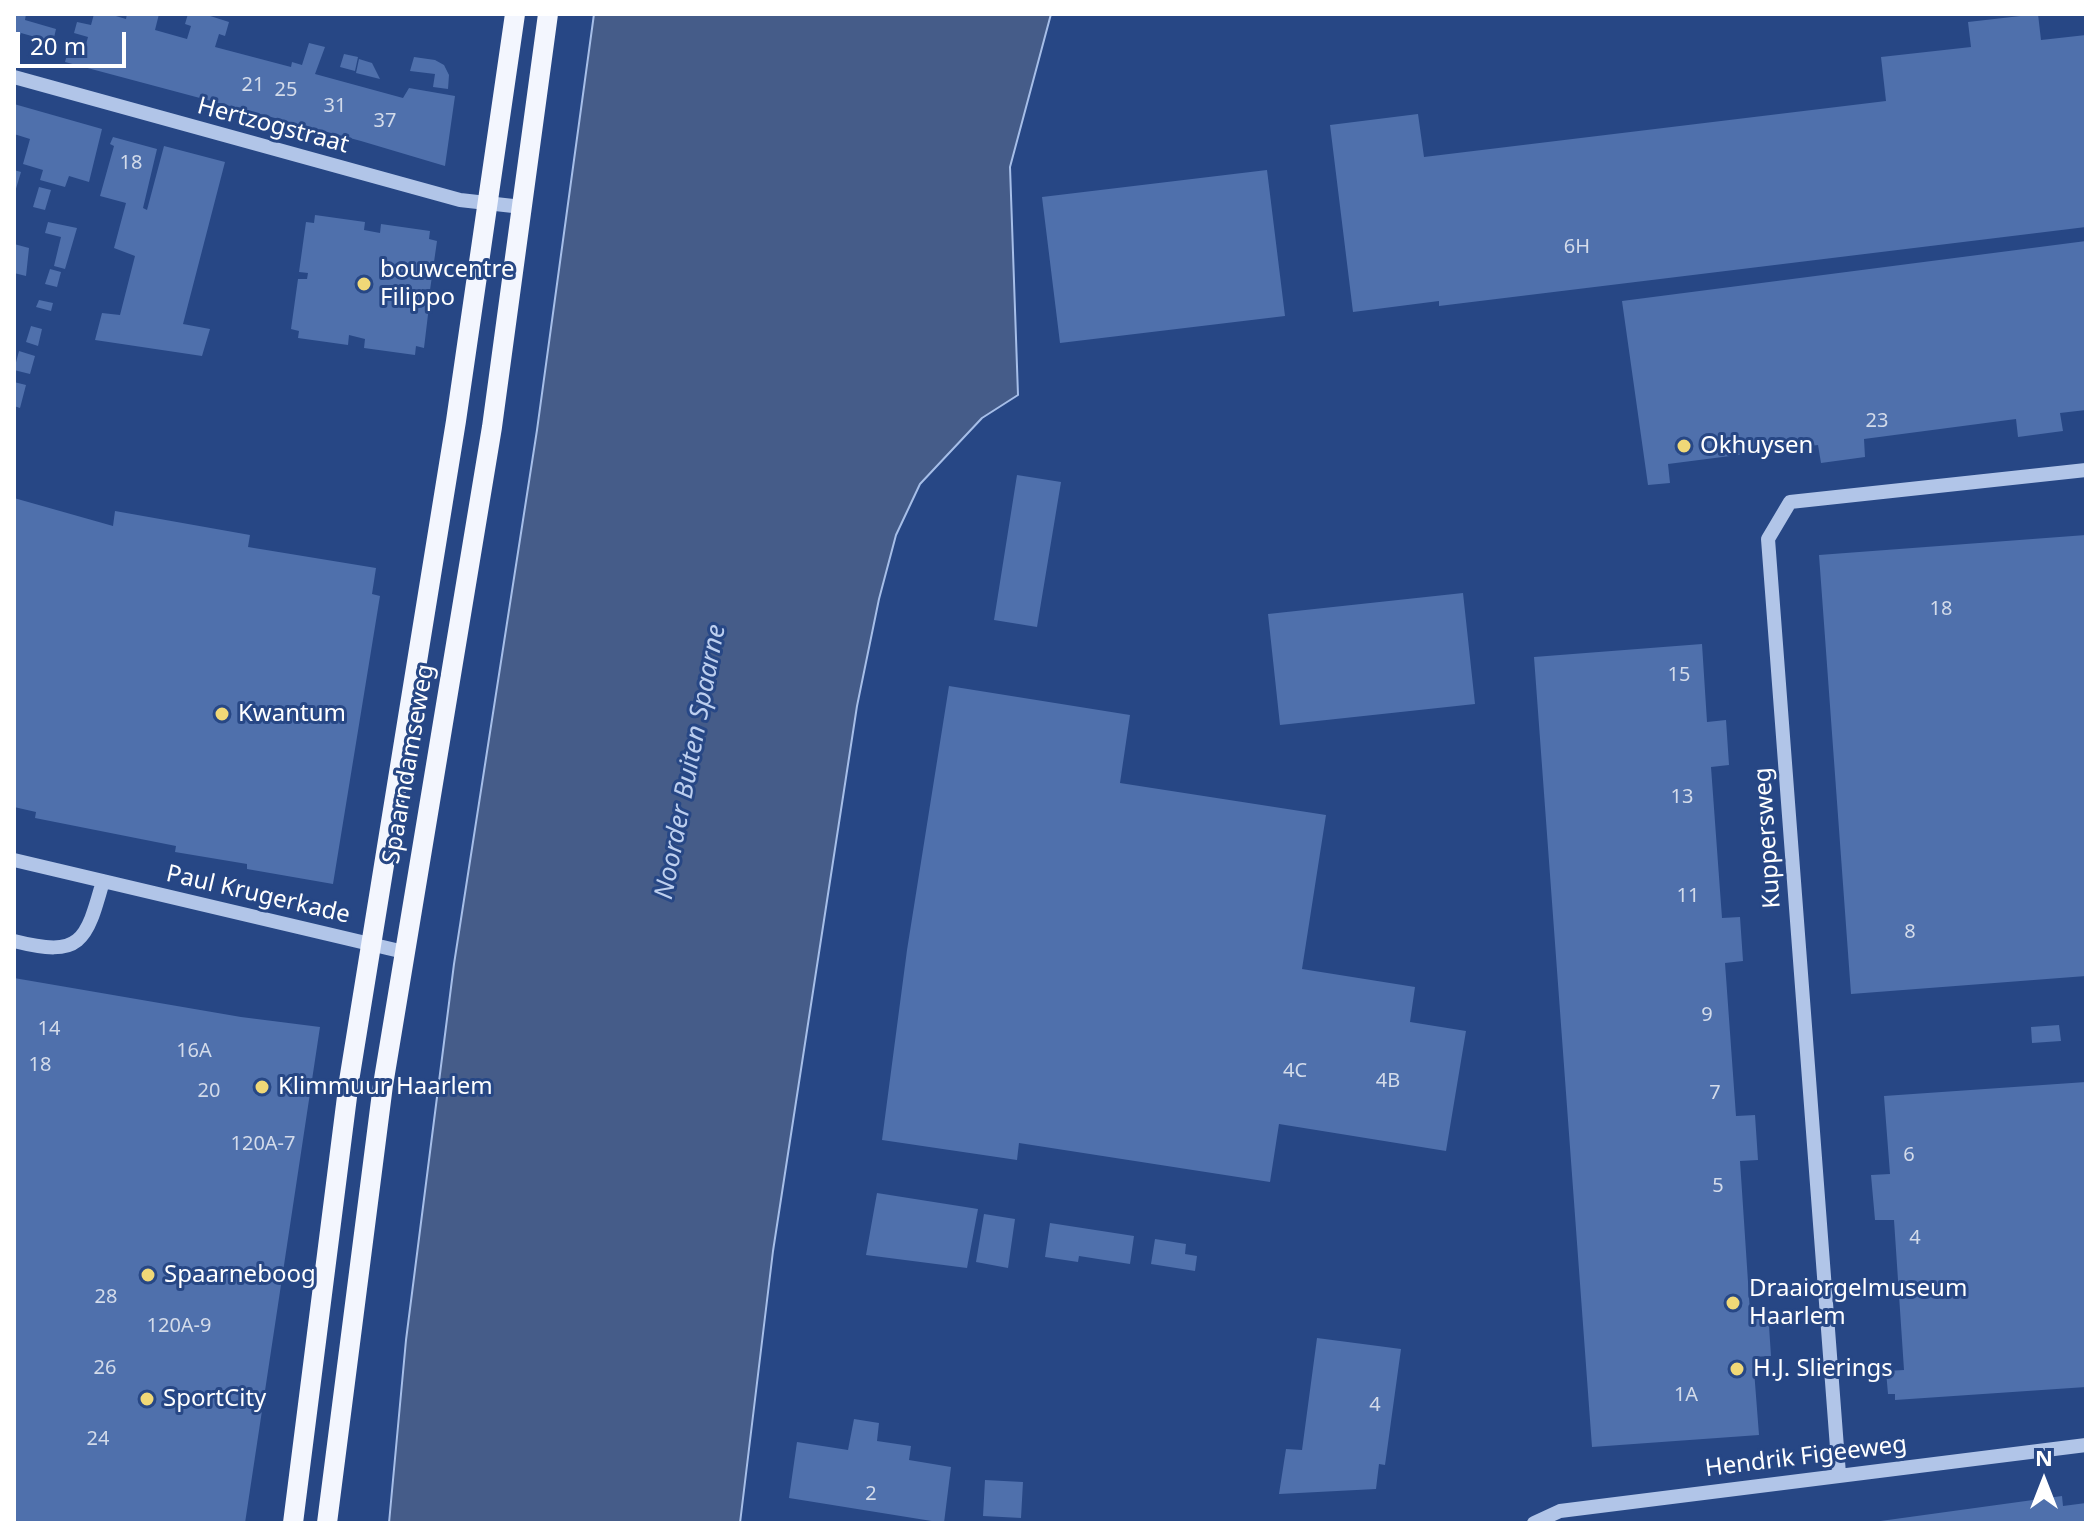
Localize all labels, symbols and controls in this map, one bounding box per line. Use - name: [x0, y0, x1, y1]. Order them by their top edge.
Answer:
- scale bar: [20, 16, 130, 66]
- text: 20 m: [30, 29, 86, 62]
- house number: 21: [242, 73, 264, 97]
- house number: 25: [275, 78, 297, 102]
- street label: Hertzogstraat: [194, 92, 352, 160]
- house number: 31: [324, 94, 346, 118]
- house number: 37: [374, 109, 396, 133]
- house number: 18: [120, 151, 142, 175]
- house number: 6H: [1564, 235, 1590, 259]
- place label: bouwcentre Filippo: [380, 256, 514, 312]
- marker: bouwcentre Filippo: [355, 275, 373, 293]
- house number: 23: [1866, 409, 1888, 433]
- place label: Okhuysen: [1700, 432, 1813, 460]
- marker: Okhuysen: [1675, 437, 1693, 455]
- house number: 18: [1930, 597, 1952, 621]
- water label: Noorder Buiten Spaarne: [649, 622, 733, 902]
- street label: Spaarndamseweg: [377, 662, 441, 866]
- house number: 15: [1668, 663, 1690, 687]
- place label: Kwantum: [238, 700, 346, 728]
- marker: Kwantum: [213, 705, 231, 723]
- street label: Kuppersweg: [1749, 767, 1787, 909]
- house number: 13: [1671, 785, 1693, 809]
- street label: Paul Krugerkade: [163, 860, 353, 930]
- house number: 11: [1677, 884, 1699, 908]
- house number: 8: [1904, 920, 1916, 944]
- house number: 9: [1701, 1003, 1713, 1027]
- house number: 14: [38, 1017, 60, 1041]
- house number: 16A: [176, 1039, 212, 1063]
- house number: 18: [29, 1053, 51, 1077]
- house number: 4C: [1283, 1059, 1307, 1083]
- house number: 4B: [1376, 1069, 1400, 1093]
- place label: Klimmuur Haarlem: [278, 1073, 493, 1101]
- marker: Klimmuur Haarlem: [253, 1078, 271, 1096]
- house number: 20: [198, 1079, 220, 1103]
- house number: 7: [1709, 1081, 1721, 1105]
- house number: 120A-7: [231, 1132, 295, 1156]
- house number: 6: [1903, 1143, 1915, 1167]
- house number: 5: [1712, 1174, 1724, 1198]
- house number: 4: [1909, 1226, 1921, 1250]
- place label: Spaarneboog: [164, 1261, 316, 1289]
- marker: Spaarneboog: [139, 1266, 157, 1284]
- place label: Draaiorgelmuseum Haarlem: [1749, 1275, 1967, 1331]
- house number: 28: [95, 1285, 117, 1309]
- marker: Draaiorgelmuseum Haarlem: [1724, 1294, 1742, 1312]
- house number: 120A-9: [147, 1314, 211, 1338]
- place label: H.J. Slierings: [1753, 1355, 1893, 1383]
- house number: 26: [94, 1356, 116, 1380]
- marker: H.J. Slierings: [1728, 1360, 1746, 1378]
- house number: 1A: [1674, 1383, 1698, 1407]
- place label: SportCity: [163, 1385, 266, 1413]
- marker: SportCity: [138, 1390, 156, 1408]
- house number: 4: [1369, 1393, 1381, 1417]
- house number: 24: [87, 1427, 109, 1451]
- street label: Hendrik Figeeweg: [1703, 1430, 1909, 1484]
- north arrow: [2004, 1441, 2084, 1521]
- text: N: [2035, 1442, 2053, 1472]
- house number: 2: [865, 1482, 877, 1506]

